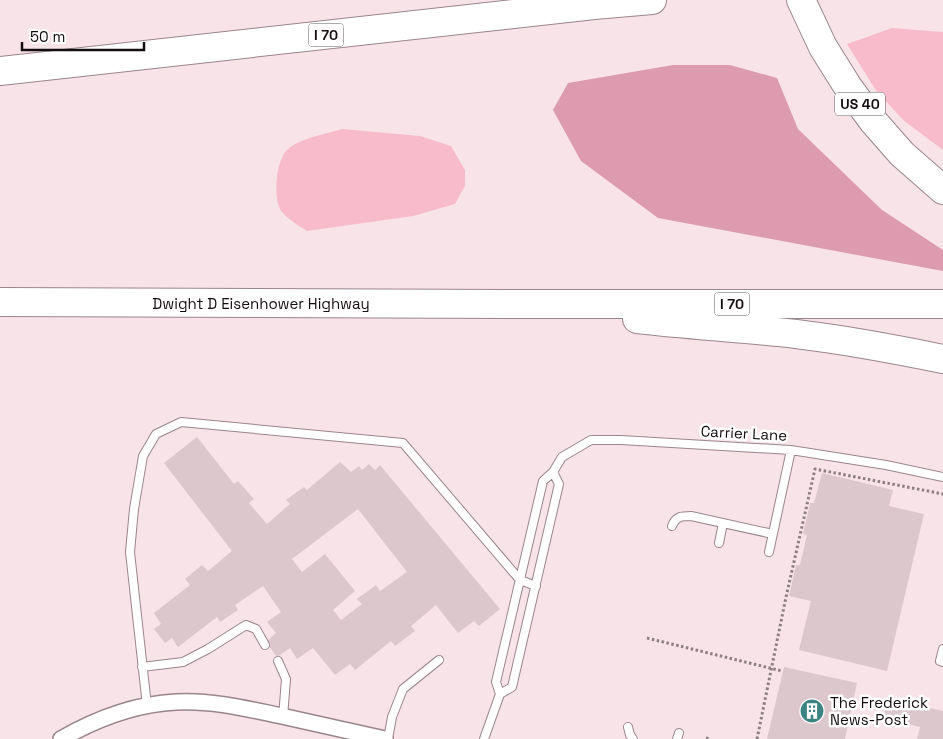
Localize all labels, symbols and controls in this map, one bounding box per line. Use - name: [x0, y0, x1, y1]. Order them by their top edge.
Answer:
- scale bar: [22, 20, 145, 52]
- road number: I 70: [308, 24, 344, 46]
- text: 50 m: [30, 27, 65, 46]
- road number: US 40: [835, 92, 885, 116]
- road number: I 70: [714, 292, 750, 316]
- street label: Dwight D Eisenhower Highway: [152, 294, 370, 313]
- street label: Carrier Lane: [700, 421, 788, 445]
- place label: The Frederick News-Post: [830, 693, 928, 729]
- building icon: The Frederick News-Post: [799, 698, 825, 724]

